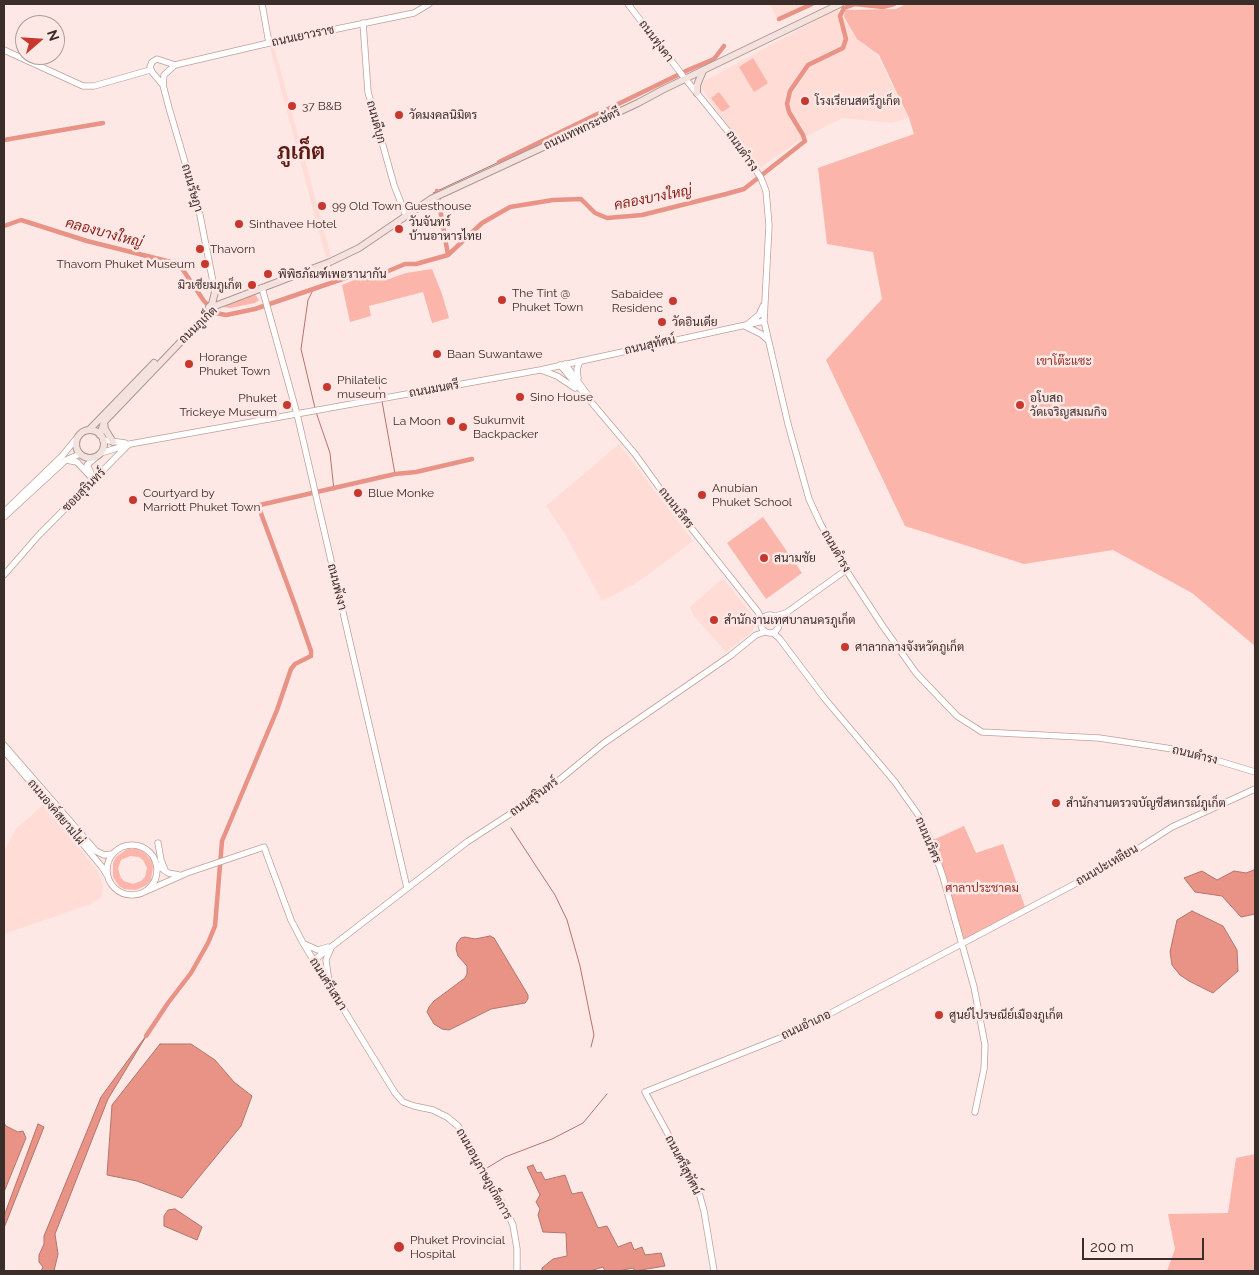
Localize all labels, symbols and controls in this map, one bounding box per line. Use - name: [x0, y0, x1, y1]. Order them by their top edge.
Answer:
- north arrow: [15, 15, 65, 65]
- street label: ถนนทุ่งคา: [636, 17, 676, 65]
- street label: ถนนเยาวราช: [270, 22, 336, 50]
- text: N: [44, 28, 63, 43]
- place label: โรงเรียนสตรีภูเก็ต: [815, 94, 900, 108]
- marker: โรงเรียนสตรีภูเก็ต: [799, 95, 811, 107]
- place label: 37 B&B: [302, 99, 342, 113]
- street label: ถนนดีบุก: [363, 99, 389, 145]
- marker: 37 B&B: [286, 100, 298, 112]
- street label: ถนนเทพกระษัตรี: [541, 105, 623, 153]
- place label: วัดมงคลนิมิตร: [409, 108, 477, 122]
- marker: วัดมงคลนิมิตร: [393, 109, 405, 121]
- street label: ถนนดำรง: [723, 128, 761, 174]
- district label: ภูเก็ต: [277, 139, 325, 165]
- street label: ถนนรัษฎา: [178, 162, 206, 214]
- water label: คลองบางใหญ่: [612, 182, 694, 214]
- place label: 99 Old Town Guesthouse: [332, 199, 471, 213]
- marker: 99 Old Town Guesthouse: [316, 200, 328, 212]
- water label: คลองบางใหญ่: [64, 215, 144, 251]
- place label: วันจันทร์ บ้านอาหารไทย: [409, 215, 482, 243]
- place label: Sinthavee Hotel: [249, 217, 337, 231]
- marker: Sinthavee Hotel: [233, 218, 245, 230]
- marker: วันจันทร์ บ้านอาหารไทย: [393, 223, 405, 235]
- place label: Thavorn: [210, 242, 255, 256]
- marker: Thavorn: [194, 243, 206, 255]
- place label: Thavorn Phuket Museum: [56, 257, 195, 271]
- marker: Thavorn Phuket Museum: [199, 258, 211, 270]
- place label: พิพิธภัณฑ์เพอรานากัน: [278, 267, 387, 281]
- marker: พิพิธภัณฑ์เพอรานากัน: [262, 268, 274, 280]
- place label: มิวเซียมภูเก็ต: [178, 278, 242, 292]
- marker: มิวเซียมภูเก็ต: [246, 279, 258, 291]
- place label: The Tint @ Phuket Town: [512, 286, 583, 314]
- place label: Sabaidee Residenc: [611, 287, 663, 315]
- marker: The Tint @ Phuket Town: [496, 294, 508, 306]
- marker: Sabaidee Residenc: [667, 295, 679, 307]
- street label: ถนนภูเก็ต: [176, 303, 220, 347]
- place label: วัดอินเดีย: [672, 315, 718, 329]
- marker: วัดอินเดีย: [656, 316, 668, 328]
- street label: ถนนสุทัศน์: [623, 332, 677, 358]
- place label: Baan Suwantawe: [447, 347, 543, 361]
- marker: Baan Suwantawe: [431, 348, 443, 360]
- place label: Horange Phuket Town: [199, 350, 270, 378]
- park label: เขาโต๊ะแซะ: [1036, 354, 1092, 368]
- marker: Horange Phuket Town: [183, 358, 195, 370]
- place label: Philatelic museum: [337, 373, 387, 401]
- street label: ถนนมนตรี: [408, 378, 460, 400]
- marker: Philatelic museum: [321, 381, 333, 393]
- place label: Sino House: [530, 390, 593, 404]
- place label: Phuket Trickeye Museum: [179, 391, 277, 419]
- marker: Sino House: [514, 391, 526, 403]
- place label: อุโบสถ วัดเจริญสมณกิจ: [1030, 391, 1107, 419]
- marker: Phuket Trickeye Museum: [281, 399, 293, 411]
- marker: อุโบสถ วัดเจริญสมณกิจ: [1014, 399, 1026, 411]
- place label: Sukumvit Backpacker: [473, 413, 538, 441]
- place label: La Moon: [393, 414, 441, 428]
- marker: La Moon: [445, 415, 457, 427]
- marker: Sukumvit Backpacker: [457, 421, 469, 433]
- street label: ซอยสุรินทร์: [59, 465, 109, 515]
- place label: Anubian Phuket School: [712, 481, 792, 509]
- street label: ถนนนริศร: [655, 484, 697, 532]
- place label: Courtyard by Marriott Phuket Town: [143, 486, 261, 514]
- place label: Blue Monke: [368, 486, 434, 500]
- marker: Blue Monke: [352, 487, 364, 499]
- marker: Anubian Phuket School: [696, 489, 708, 501]
- marker: Courtyard by Marriott Phuket Town: [127, 494, 139, 506]
- street label: ถนนดำรง: [818, 527, 854, 575]
- place label: สนามชัย: [774, 551, 816, 565]
- marker: สนามชัย: [758, 552, 770, 564]
- street label: ถนนพังงา: [324, 562, 350, 612]
- place label: สำนักงานเทศบาลนครภูเก็ต: [724, 613, 856, 627]
- marker: สำนักงานเทศบาลนครภูเก็ต: [708, 614, 720, 626]
- place label: ศาลากลางจังหวัดภูเก็ต: [855, 640, 964, 654]
- marker: ศาลากลางจังหวัดภูเก็ต: [839, 641, 851, 653]
- street label: ถนนดำรง: [1171, 742, 1219, 768]
- street label: ถนนสุรินทร์: [507, 775, 561, 819]
- street label: ถนนองค์สยามไผ่: [24, 776, 88, 848]
- place label: สำนักงานตรวจบัญชีสหกรณ์ภูเก็ต: [1066, 796, 1226, 810]
- marker: สำนักงานตรวจบัญชีสหกรณ์ภูเก็ต: [1050, 797, 1062, 809]
- street label: ถนนนริศร: [912, 815, 944, 865]
- street label: ถนนปะเหลียน: [1073, 841, 1141, 889]
- park label: ศาลาประชาคม: [945, 881, 1019, 895]
- street label: ถนนศรีเสนา: [306, 955, 350, 1013]
- street label: ถนนอำเภอ: [779, 1007, 833, 1043]
- place label: ศูนย์ไปรษณีย์เมืองภูเก็ต: [949, 1008, 1063, 1022]
- marker: ศูนย์ไปรษณีย์เมืองภูเก็ต: [933, 1009, 945, 1021]
- street label: ถนนอนุภาษภูเก็ตการ: [453, 1126, 515, 1222]
- street label: ถนนศรีสุทัศน์: [662, 1133, 704, 1197]
- scale bar: [1084, 1228, 1206, 1260]
- place label: Phuket Provincial Hospital: [410, 1233, 505, 1261]
- text: 200 m: [1090, 1238, 1134, 1256]
- marker: Phuket Provincial Hospital: [392, 1240, 406, 1254]

